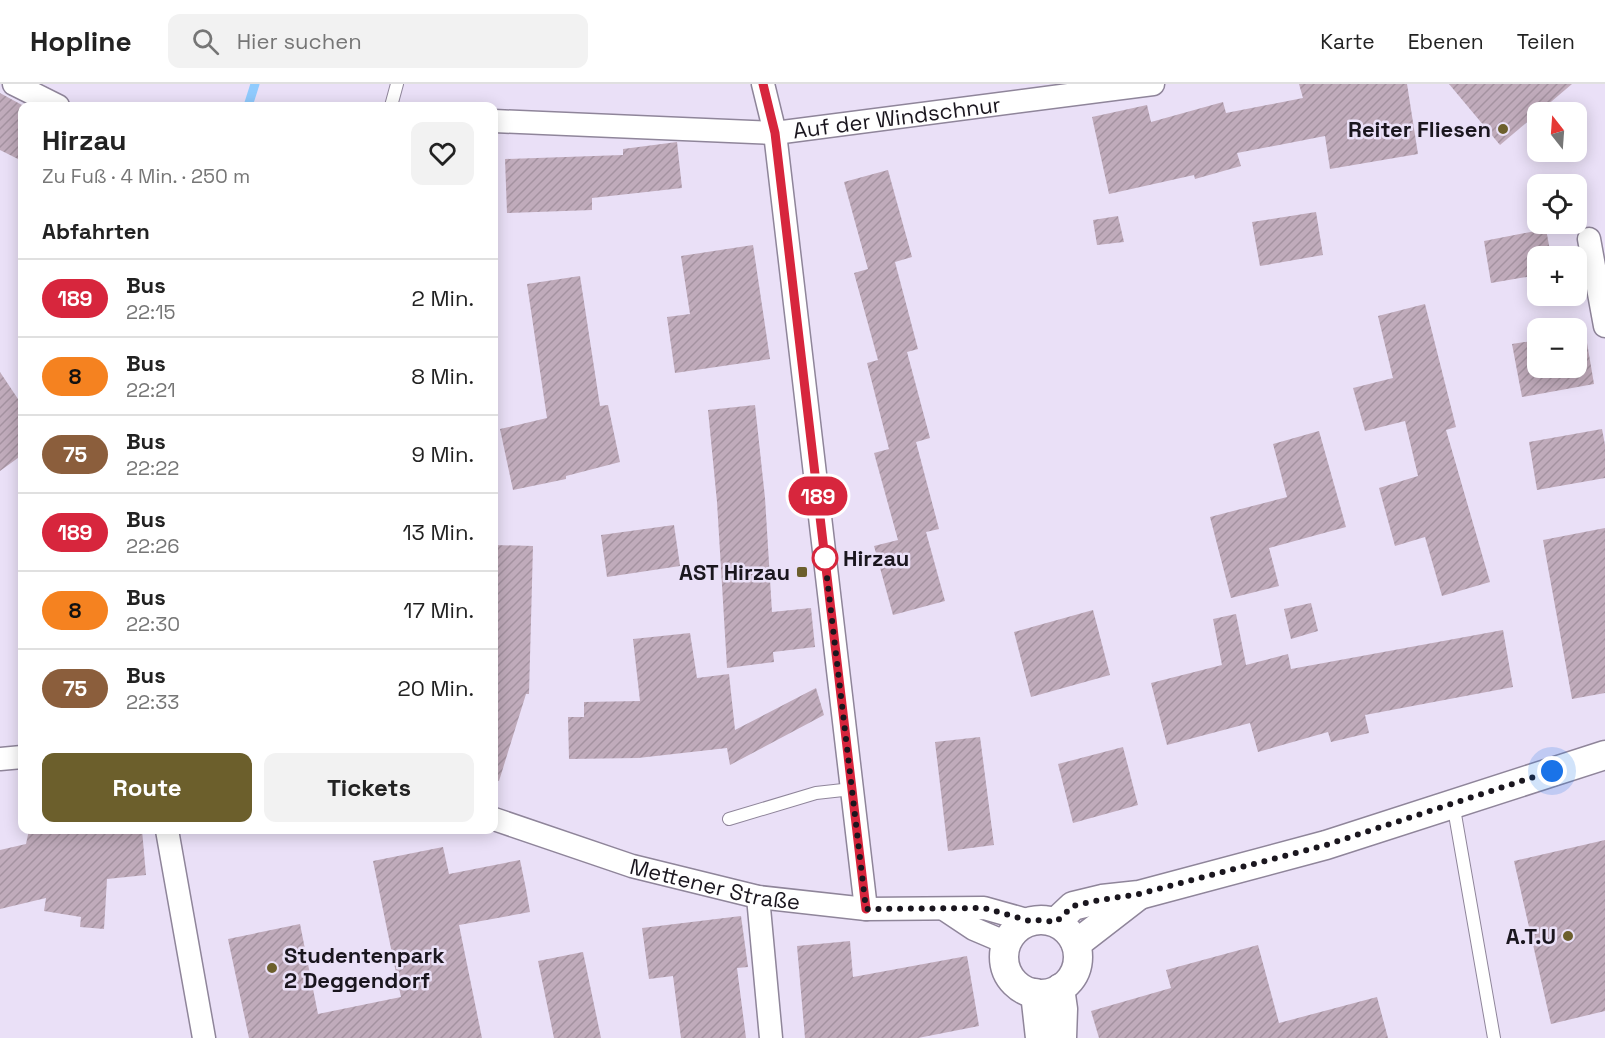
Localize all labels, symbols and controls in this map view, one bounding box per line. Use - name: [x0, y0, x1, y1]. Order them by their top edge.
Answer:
- search box: [168, 14, 588, 68]
- text: Hopline: [30, 23, 132, 59]
- icon: search: [189, 25, 222, 58]
- text: Hier suchen: [237, 27, 362, 55]
- text: Karte: [1320, 28, 1375, 55]
- text: Ebenen: [1408, 28, 1484, 55]
- text: Teilen: [1517, 28, 1575, 55]
- street label: Auf der Windschnur: [791, 90, 1002, 145]
- north arrow: [1527, 102, 1587, 162]
- map controls: [1527, 102, 1587, 378]
- place label: Reiter Fliesen: [1348, 115, 1491, 143]
- text: Hirzau: [42, 122, 126, 158]
- button: heart: [411, 122, 474, 185]
- marker: Reiter Fliesen: [1496, 122, 1510, 136]
- text: Zu Fuß · 4 Min. · 250 m: [42, 163, 250, 189]
- button: locate: [1527, 174, 1587, 234]
- text: Abfahrten: [42, 217, 150, 245]
- button: +: [1527, 246, 1587, 306]
- text: Bus: [126, 271, 166, 299]
- text: 2 Min.: [412, 284, 474, 312]
- text: 189: [57, 285, 93, 312]
- text: 22:15: [126, 299, 176, 325]
- button: −: [1527, 318, 1587, 378]
- text: Bus: [126, 349, 166, 377]
- text: 8 Min.: [411, 362, 474, 390]
- text: 8: [69, 363, 81, 390]
- text: 22:21: [126, 377, 176, 403]
- text: Bus: [126, 427, 166, 455]
- text: 9 Min.: [411, 440, 474, 468]
- text: 75: [63, 441, 87, 468]
- text: 22:22: [126, 455, 179, 481]
- line badge: 189: [784, 476, 852, 516]
- text: 189: [800, 483, 836, 510]
- text: Bus: [126, 505, 166, 533]
- text: 13 Min.: [402, 518, 474, 546]
- text: 189: [57, 519, 93, 546]
- text: 22:26: [126, 533, 179, 559]
- place label: Hirzau: [843, 544, 909, 572]
- marker: Hirzau: [812, 545, 838, 571]
- place label: AST Hirzau: [679, 558, 790, 586]
- marker: AST Hirzau: [795, 565, 809, 579]
- text: Bus: [126, 583, 166, 611]
- text: 17 Min.: [403, 596, 474, 624]
- text: 8: [69, 597, 81, 624]
- text: 22:30: [126, 611, 180, 637]
- text: Bus: [126, 661, 166, 689]
- text: 20 Min.: [398, 674, 474, 702]
- text: 75: [63, 675, 87, 702]
- text: 22:33: [126, 689, 179, 715]
- button: Route: [42, 753, 252, 822]
- button: Tickets: [264, 753, 474, 822]
- your location: [1537, 756, 1567, 786]
- street label: Mettener Straße: [627, 852, 802, 916]
- place label: A.T.U: [1506, 922, 1556, 950]
- marker: A.T.U: [1561, 929, 1575, 943]
- place label: Studentenpark 2 Deggendorf: [284, 941, 445, 994]
- marker: Studentenpark 2 Deggendorf: [265, 961, 279, 975]

